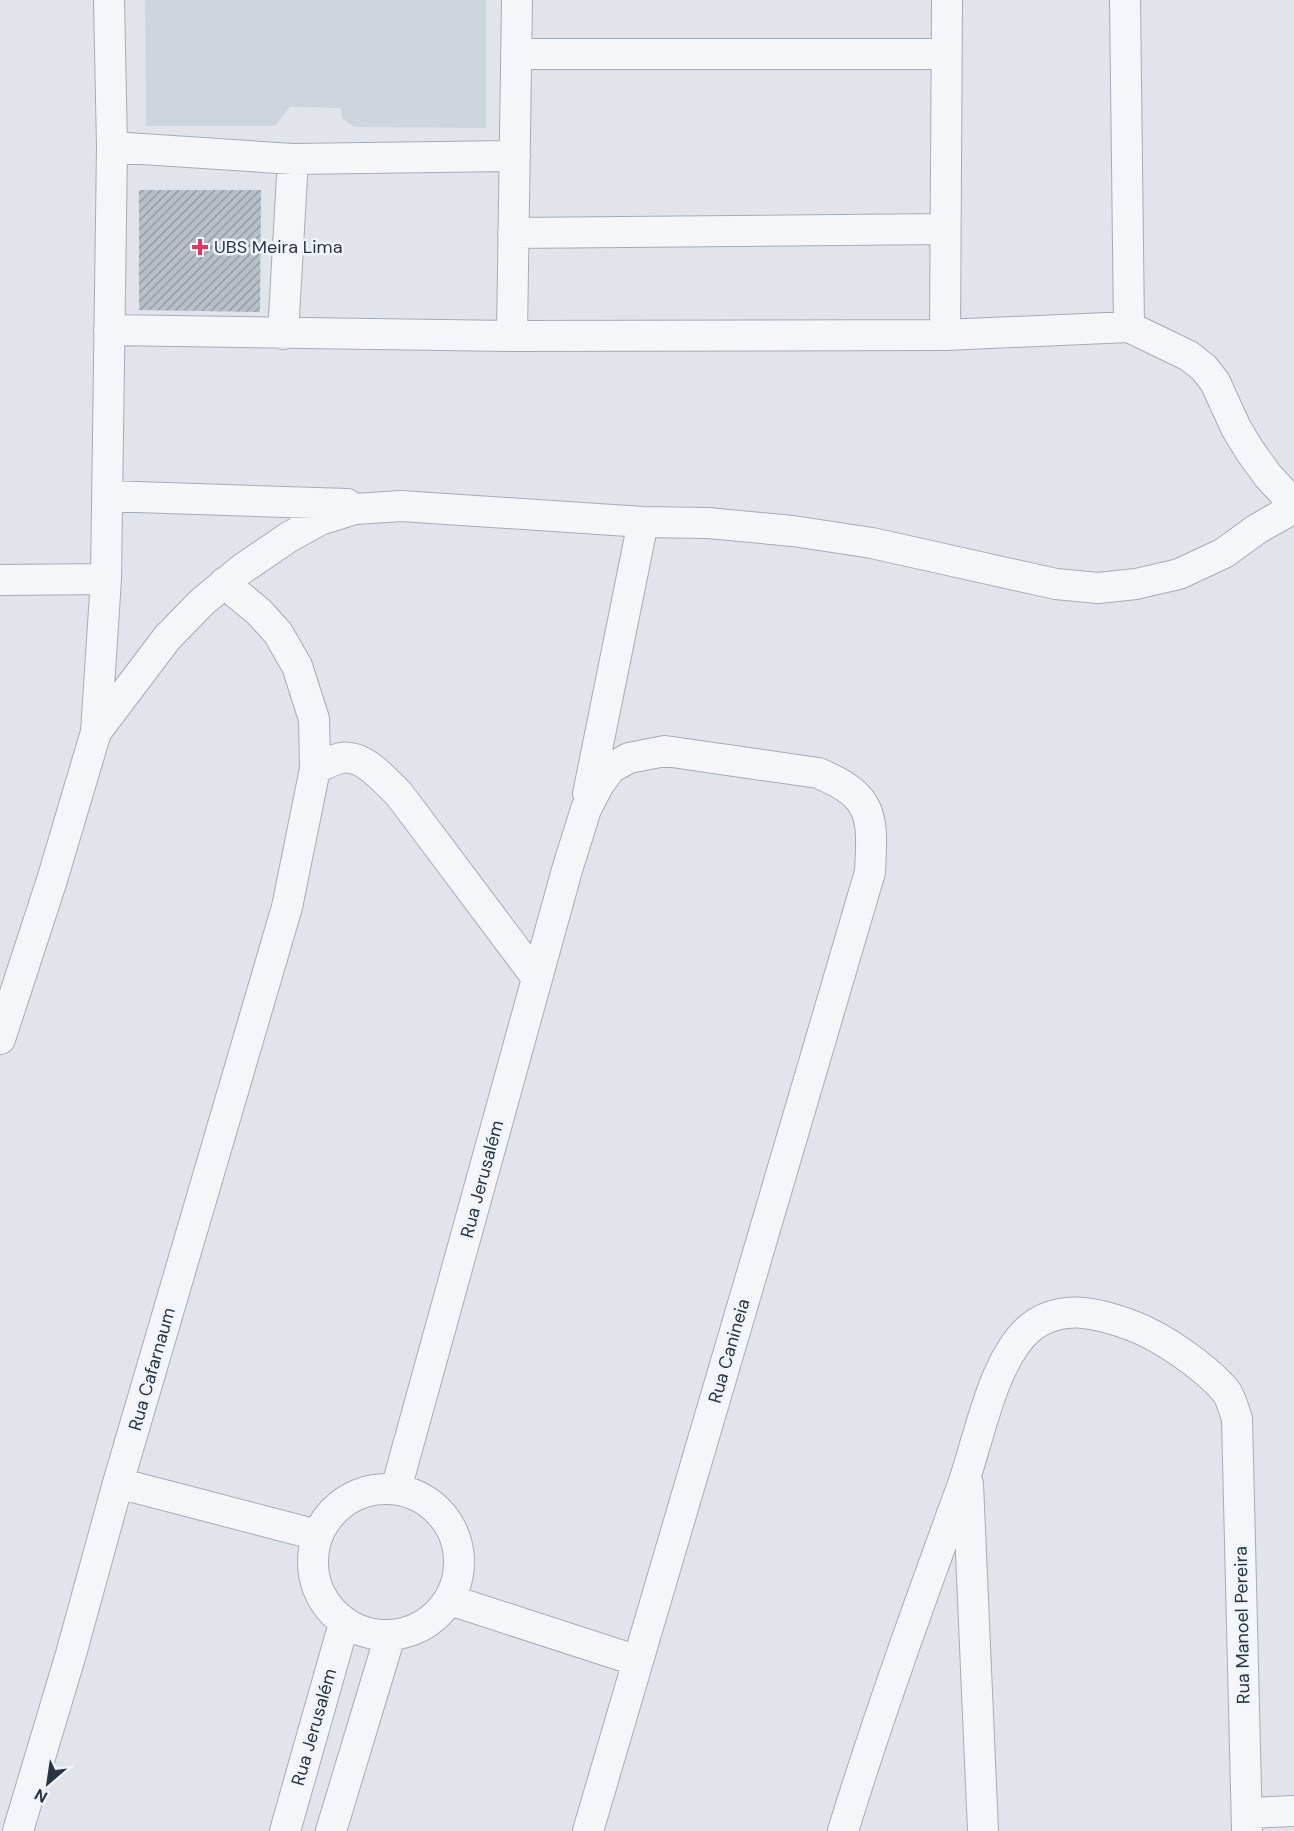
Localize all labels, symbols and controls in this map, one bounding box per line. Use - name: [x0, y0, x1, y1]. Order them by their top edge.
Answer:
- place label: UBS Meira Lima: [214, 235, 342, 259]
- marker: UBS Meira Lima: [191, 238, 209, 256]
- street label: Rua Jerusalém: [455, 1118, 509, 1240]
- street label: Rua Canineia: [703, 1296, 755, 1406]
- street label: Rua Cafarnaum: [123, 1305, 181, 1433]
- street label: Rua Manoel Pereira: [1229, 1546, 1255, 1704]
- street label: Rua Jerusalém: [286, 1666, 342, 1788]
- north arrow: [18, 1753, 78, 1813]
- text: N: [31, 1784, 51, 1808]

